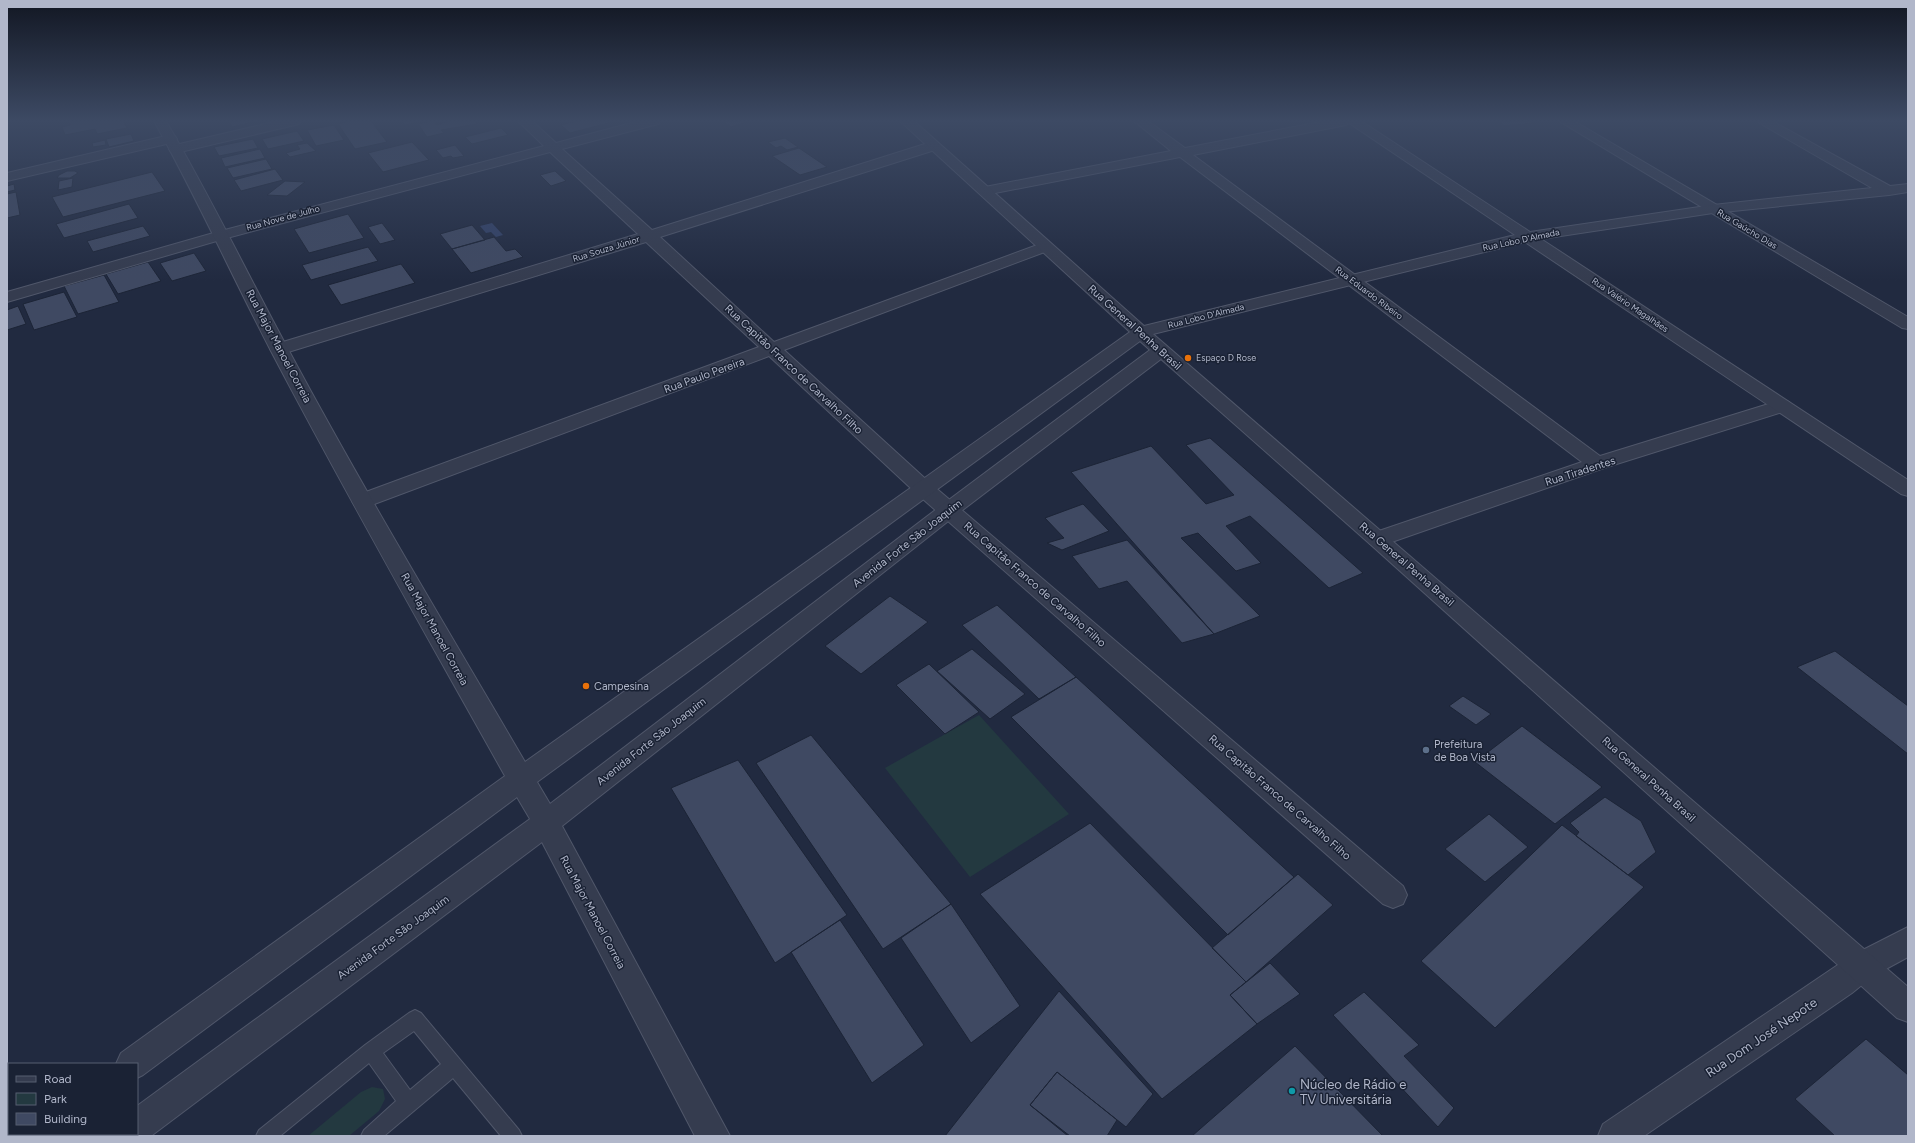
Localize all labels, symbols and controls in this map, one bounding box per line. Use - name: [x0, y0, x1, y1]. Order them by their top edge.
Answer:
- street label: Rua Nove de Julho: [245, 202, 321, 233]
- street label: Rua Gaúcho Dias: [1715, 206, 1779, 251]
- street label: Rua Lobo D'Almada: [1481, 226, 1561, 253]
- street label: Rua Souza Júnior: [571, 233, 641, 264]
- street label: Rua Eduardo Ribeiro: [1333, 264, 1405, 322]
- street label: Rua Valério Magalhães: [1590, 275, 1671, 334]
- street label: Rua General Penha Brasil: [1085, 282, 1184, 373]
- street label: Rua Major Manoel Correia: [243, 287, 314, 405]
- street label: Rua Lobo D'Almada: [1167, 301, 1246, 330]
- street label: Rua Capitão Franco de Carvalho Filho: [722, 302, 865, 437]
- place label: Espaço D Rose: [1196, 352, 1256, 363]
- marker: Espaço D Rose: [1183, 353, 1193, 363]
- street label: Rua Paulo Pereira: [662, 355, 746, 396]
- street label: Rua Tiradentes: [1543, 454, 1617, 489]
- street label: Avenida Forte São Joaquim: [850, 497, 964, 590]
- street label: Rua Capitão Franco de Carvalho Filho: [961, 519, 1108, 650]
- street label: Rua General Penha Brasil: [1357, 520, 1457, 609]
- street label: Rua Major Manoel Correia: [398, 571, 471, 688]
- place label: Campesina: [594, 680, 649, 693]
- marker: Campesina: [581, 681, 591, 691]
- street label: Avenida Forte São Joaquim: [594, 695, 708, 788]
- street label: Rua Capitão Franco de Carvalho Filho: [1206, 732, 1353, 863]
- street label: Rua General Penha Brasil: [1599, 734, 1698, 825]
- place label: Prefeitura de Boa Vista: [1434, 738, 1496, 764]
- marker: Prefeitura de Boa Vista: [1421, 745, 1431, 755]
- street label: Rua Major Manoel Correia: [557, 853, 628, 971]
- street label: Avenida Forte São Joaquim: [335, 893, 452, 982]
- street label: Rua Dom José Nepote: [1703, 995, 1820, 1080]
- legend: [8, 1063, 138, 1135]
- text: Road: [44, 1072, 72, 1086]
- place label: Núcleo de Rádio e TV Universitária: [1300, 1077, 1406, 1107]
- marker: Núcleo de Rádio e TV Universitária: [1287, 1086, 1297, 1096]
- text: Park: [44, 1092, 67, 1106]
- text: Building: [44, 1112, 87, 1126]

